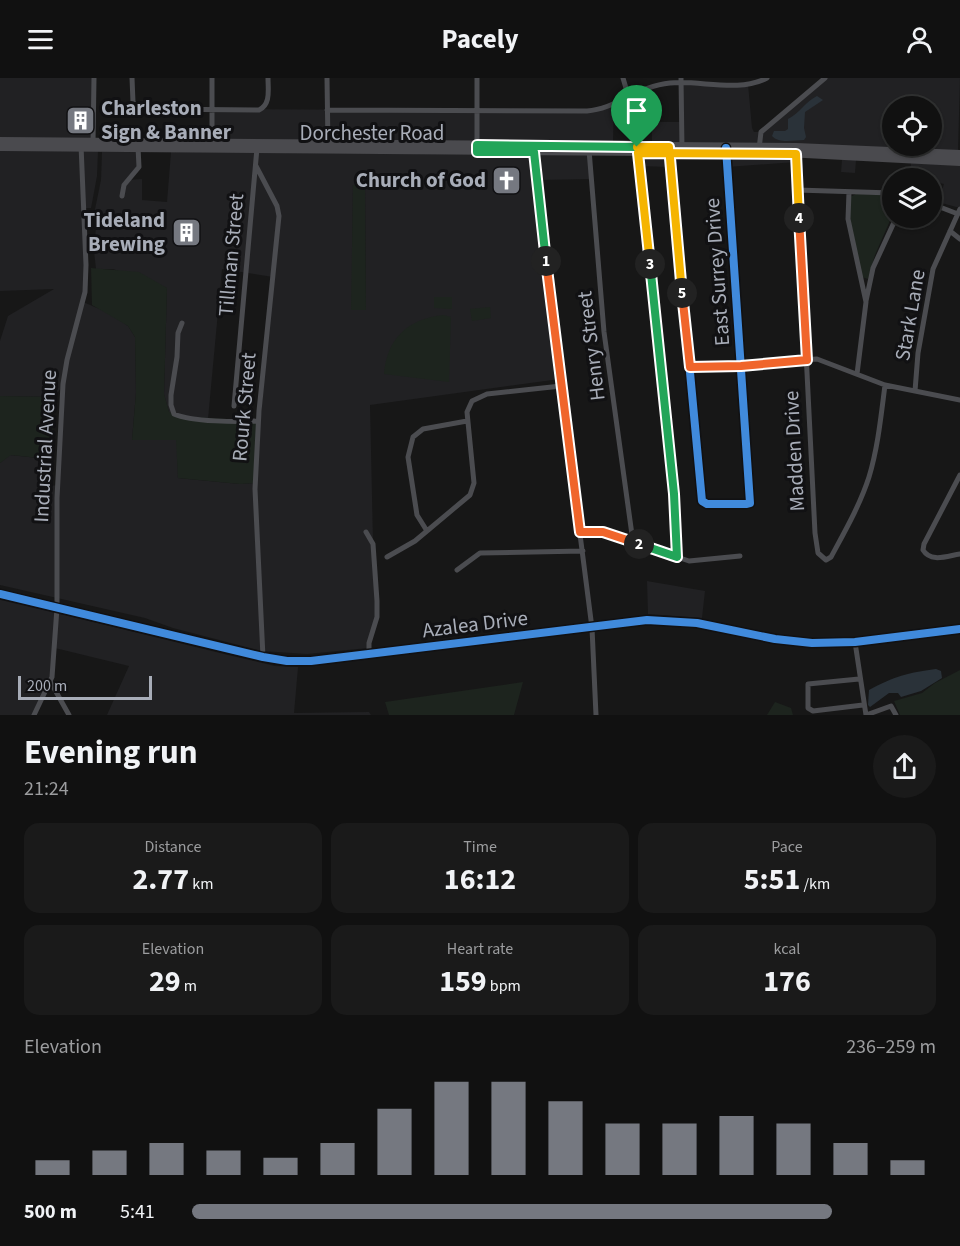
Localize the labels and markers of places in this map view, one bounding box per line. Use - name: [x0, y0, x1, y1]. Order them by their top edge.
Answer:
- pin: [611, 85, 662, 147]
- place label: Charleston Sign & Banner: [101, 93, 232, 147]
- building icon: Charleston Sign & Banner: [64, 104, 96, 136]
- church icon: Church of God: [491, 164, 523, 196]
- place label: Church of God: [356, 165, 486, 195]
- pin: 4: [784, 203, 814, 233]
- place label: Tideland Brewing: [83, 205, 165, 259]
- building icon: Tideland Brewing: [170, 216, 202, 248]
- pin: 1: [531, 246, 561, 276]
- pin: 3: [635, 249, 665, 279]
- pin: 5: [667, 278, 697, 308]
- pin: 2: [624, 529, 654, 559]

